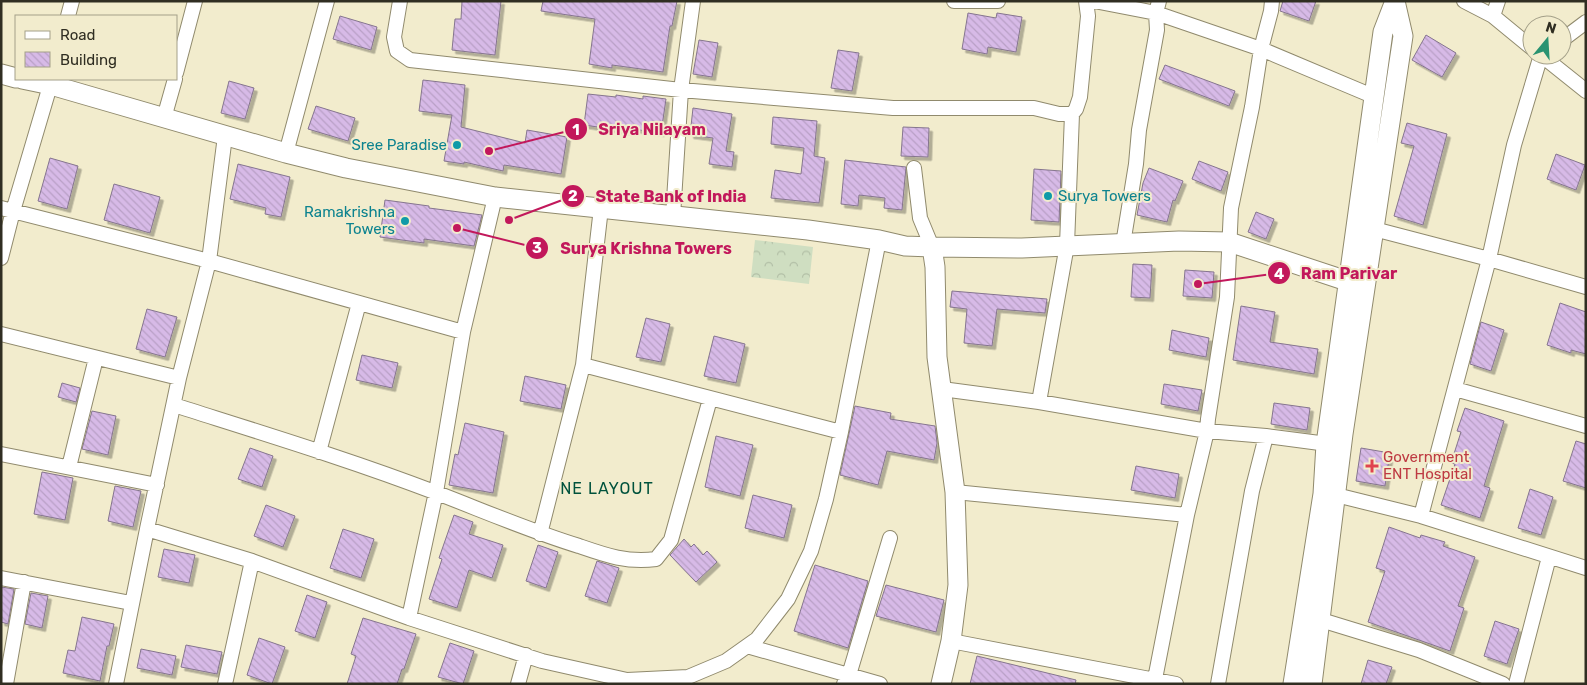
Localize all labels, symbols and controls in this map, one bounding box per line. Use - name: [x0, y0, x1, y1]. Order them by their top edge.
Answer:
- legend: [15, 15, 178, 80]
- north arrow: [1522, 15, 1572, 65]
- text: N: [1543, 18, 1558, 38]
- text: Road: [60, 26, 96, 44]
- text: Building: [60, 51, 117, 69]
- callout: Sriya Nilayam: [564, 114, 716, 145]
- text: Sriya Nilayam: [598, 120, 706, 139]
- text: 1: [572, 121, 580, 139]
- place label: Sree Paradise: [351, 136, 447, 154]
- marker: Sree Paradise: [451, 139, 463, 151]
- callout: State Bank of India: [561, 181, 757, 212]
- text: 2: [568, 187, 578, 205]
- text: State Bank of India: [596, 187, 746, 206]
- place label: Surya Towers: [1058, 187, 1151, 205]
- marker: Surya Towers: [1042, 190, 1054, 202]
- place label: Ramakrishna Towers: [304, 203, 395, 238]
- marker: Ramakrishna Towers: [399, 215, 411, 227]
- callout: Surya Krishna Towers: [525, 233, 742, 264]
- text: 3: [532, 239, 542, 257]
- text: Surya Krishna Towers: [560, 239, 732, 258]
- callout: Ram Parivar: [1266, 258, 1408, 289]
- text: Ram Parivar: [1301, 264, 1398, 283]
- text: 4: [1274, 265, 1284, 283]
- place label: Government ENT Hospital: [1383, 448, 1472, 483]
- marker: Government ENT Hospital: [1365, 459, 1379, 473]
- district label: NE LAYOUT: [560, 479, 654, 498]

